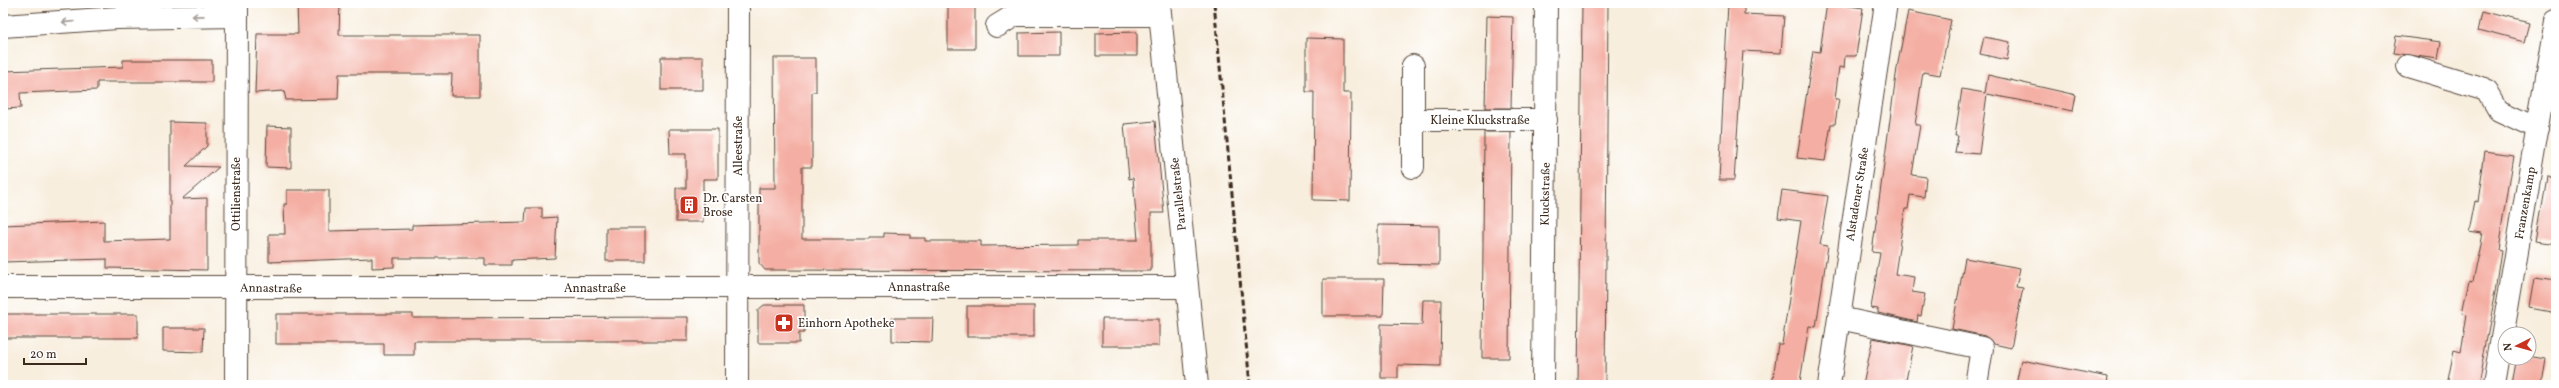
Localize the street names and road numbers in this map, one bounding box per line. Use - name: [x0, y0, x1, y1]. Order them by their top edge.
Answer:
- street label: Kleine Kluckstraße: [1430, 113, 1530, 129]
- street label: Alleestraße: [731, 116, 747, 176]
- street label: Alstadener Straße: [1843, 146, 1873, 242]
- street label: Parallelstraße: [1167, 156, 1191, 231]
- street label: Ottilienstraße: [229, 157, 245, 231]
- street label: Kluckstraße: [1537, 162, 1555, 226]
- street label: Franzenkamp: [2512, 166, 2540, 241]
- street label: Annastraße: [240, 280, 302, 298]
- street label: Annastraße: [888, 280, 950, 296]
- street label: Annastraße: [564, 281, 626, 297]

